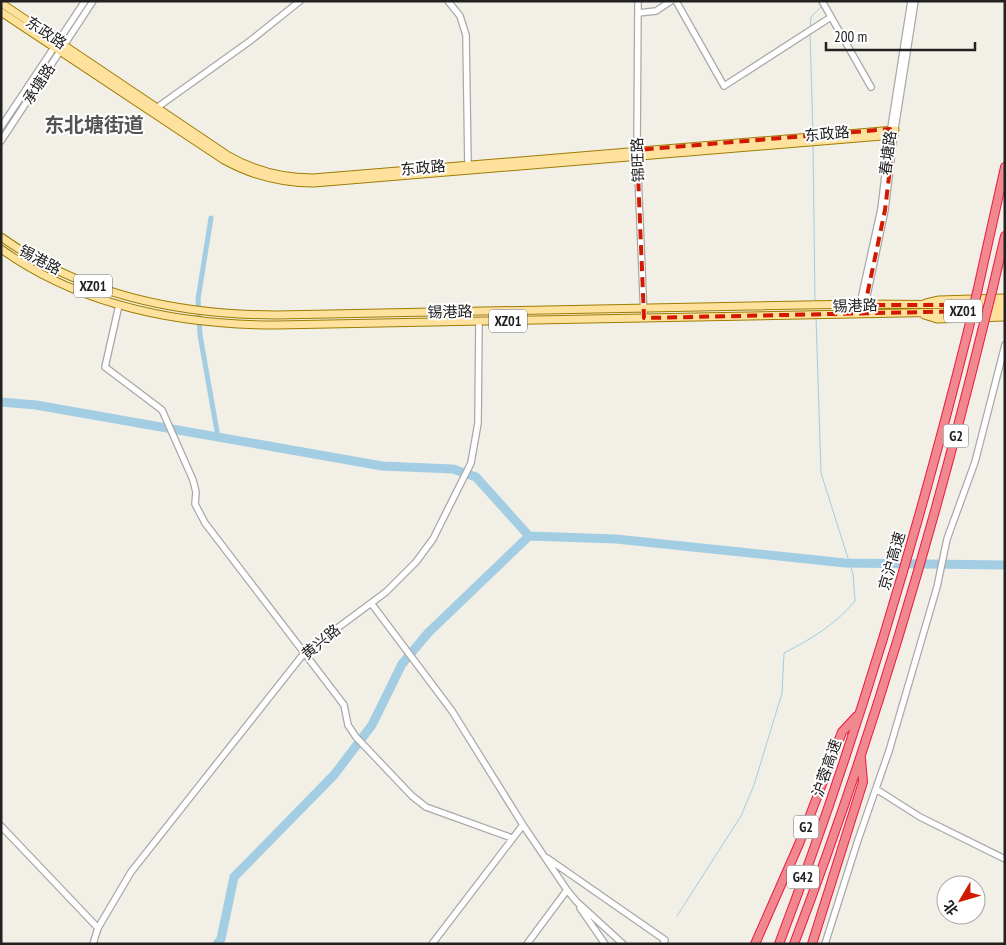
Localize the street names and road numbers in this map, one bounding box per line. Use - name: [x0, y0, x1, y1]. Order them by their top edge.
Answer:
- street label: 东政路: [22, 12, 70, 53]
- street label: 承塘路: [18, 60, 59, 108]
- street label: 东政路: [804, 122, 850, 145]
- street label: 春塘路: [875, 129, 900, 176]
- street label: 锦旺路: [627, 137, 648, 183]
- street label: 东政路: [400, 156, 446, 179]
- street label: 锡港路: [16, 241, 65, 279]
- road number: XZ01: [74, 274, 112, 298]
- street label: 锡港路: [832, 295, 878, 316]
- road number: XZ01: [944, 300, 982, 322]
- street label: 锡港路: [427, 302, 473, 321]
- road number: XZ01: [489, 310, 527, 332]
- road number: G2: [944, 424, 968, 448]
- street label: 京沪高速: [874, 529, 909, 592]
- street label: 黄兴路: [297, 620, 344, 663]
- street label: 沪蓉高速: [808, 736, 845, 799]
- road number: G2: [794, 816, 818, 839]
- road number: G42: [787, 866, 819, 889]

